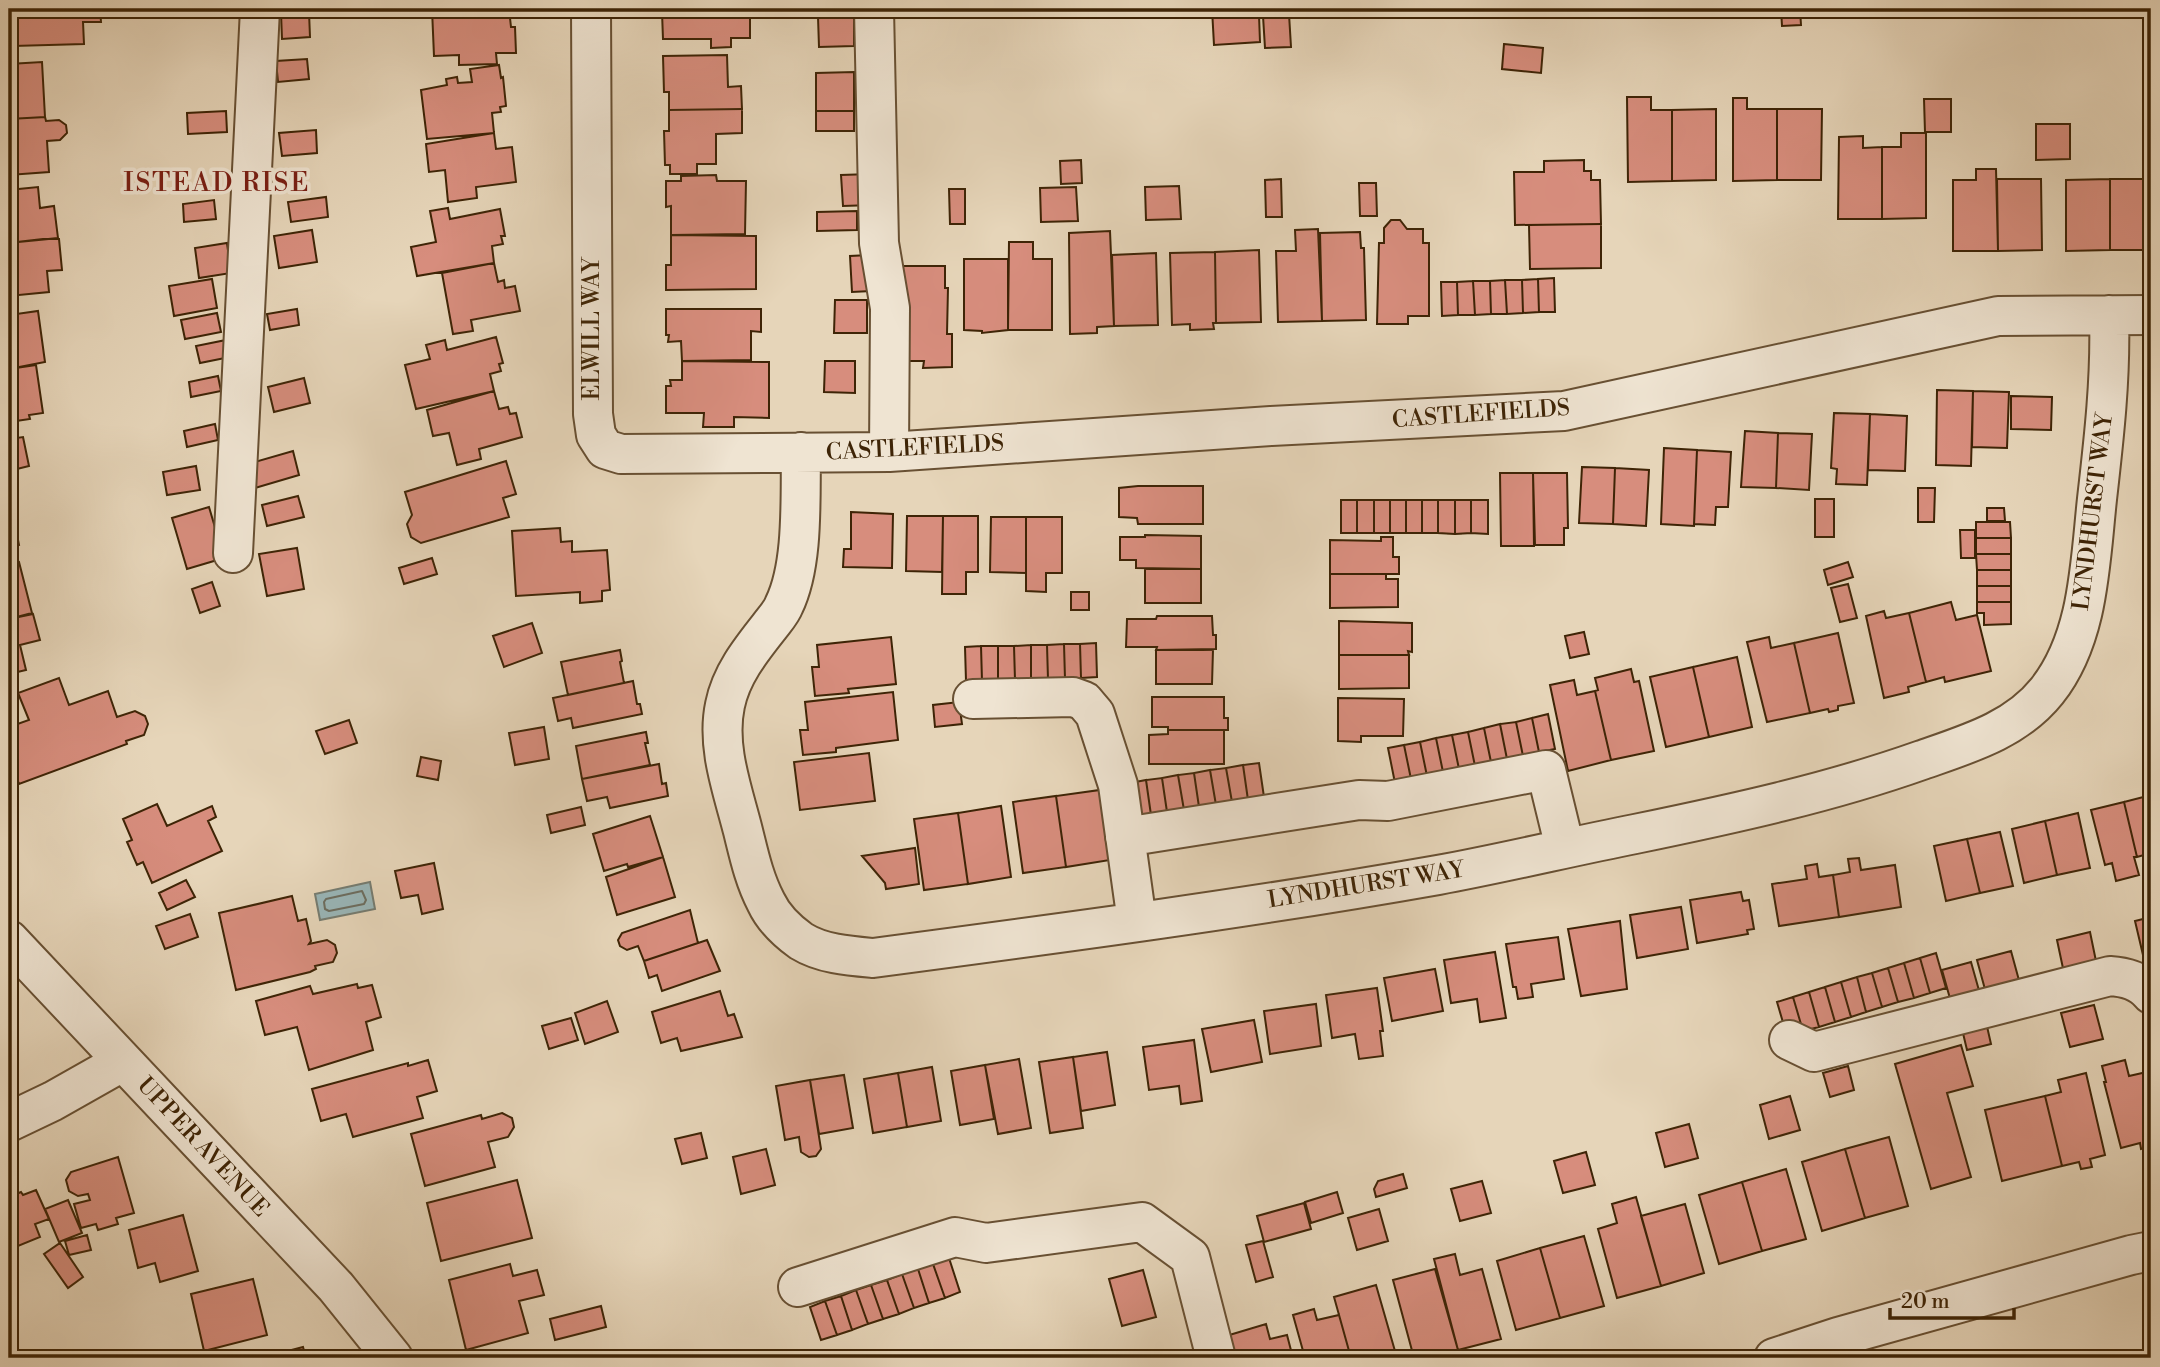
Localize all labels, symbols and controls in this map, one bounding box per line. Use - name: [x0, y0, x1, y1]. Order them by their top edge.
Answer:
- district label: ISTEAD RISE: [124, 167, 310, 199]
- street label: ELWILL WAY: [578, 256, 606, 401]
- street label: CASTLEFIELDS: [1391, 394, 1571, 434]
- street label: LYNDHURST WAY: [2067, 410, 2119, 612]
- street label: CASTLEFIELDS: [825, 429, 1005, 467]
- street label: LYNDHURST WAY: [1266, 855, 1468, 914]
- street label: UPPER AVENUE: [131, 1071, 275, 1223]
- scale bar: [1890, 1276, 2015, 1320]
- text: 20 m: [1901, 1289, 1950, 1315]

